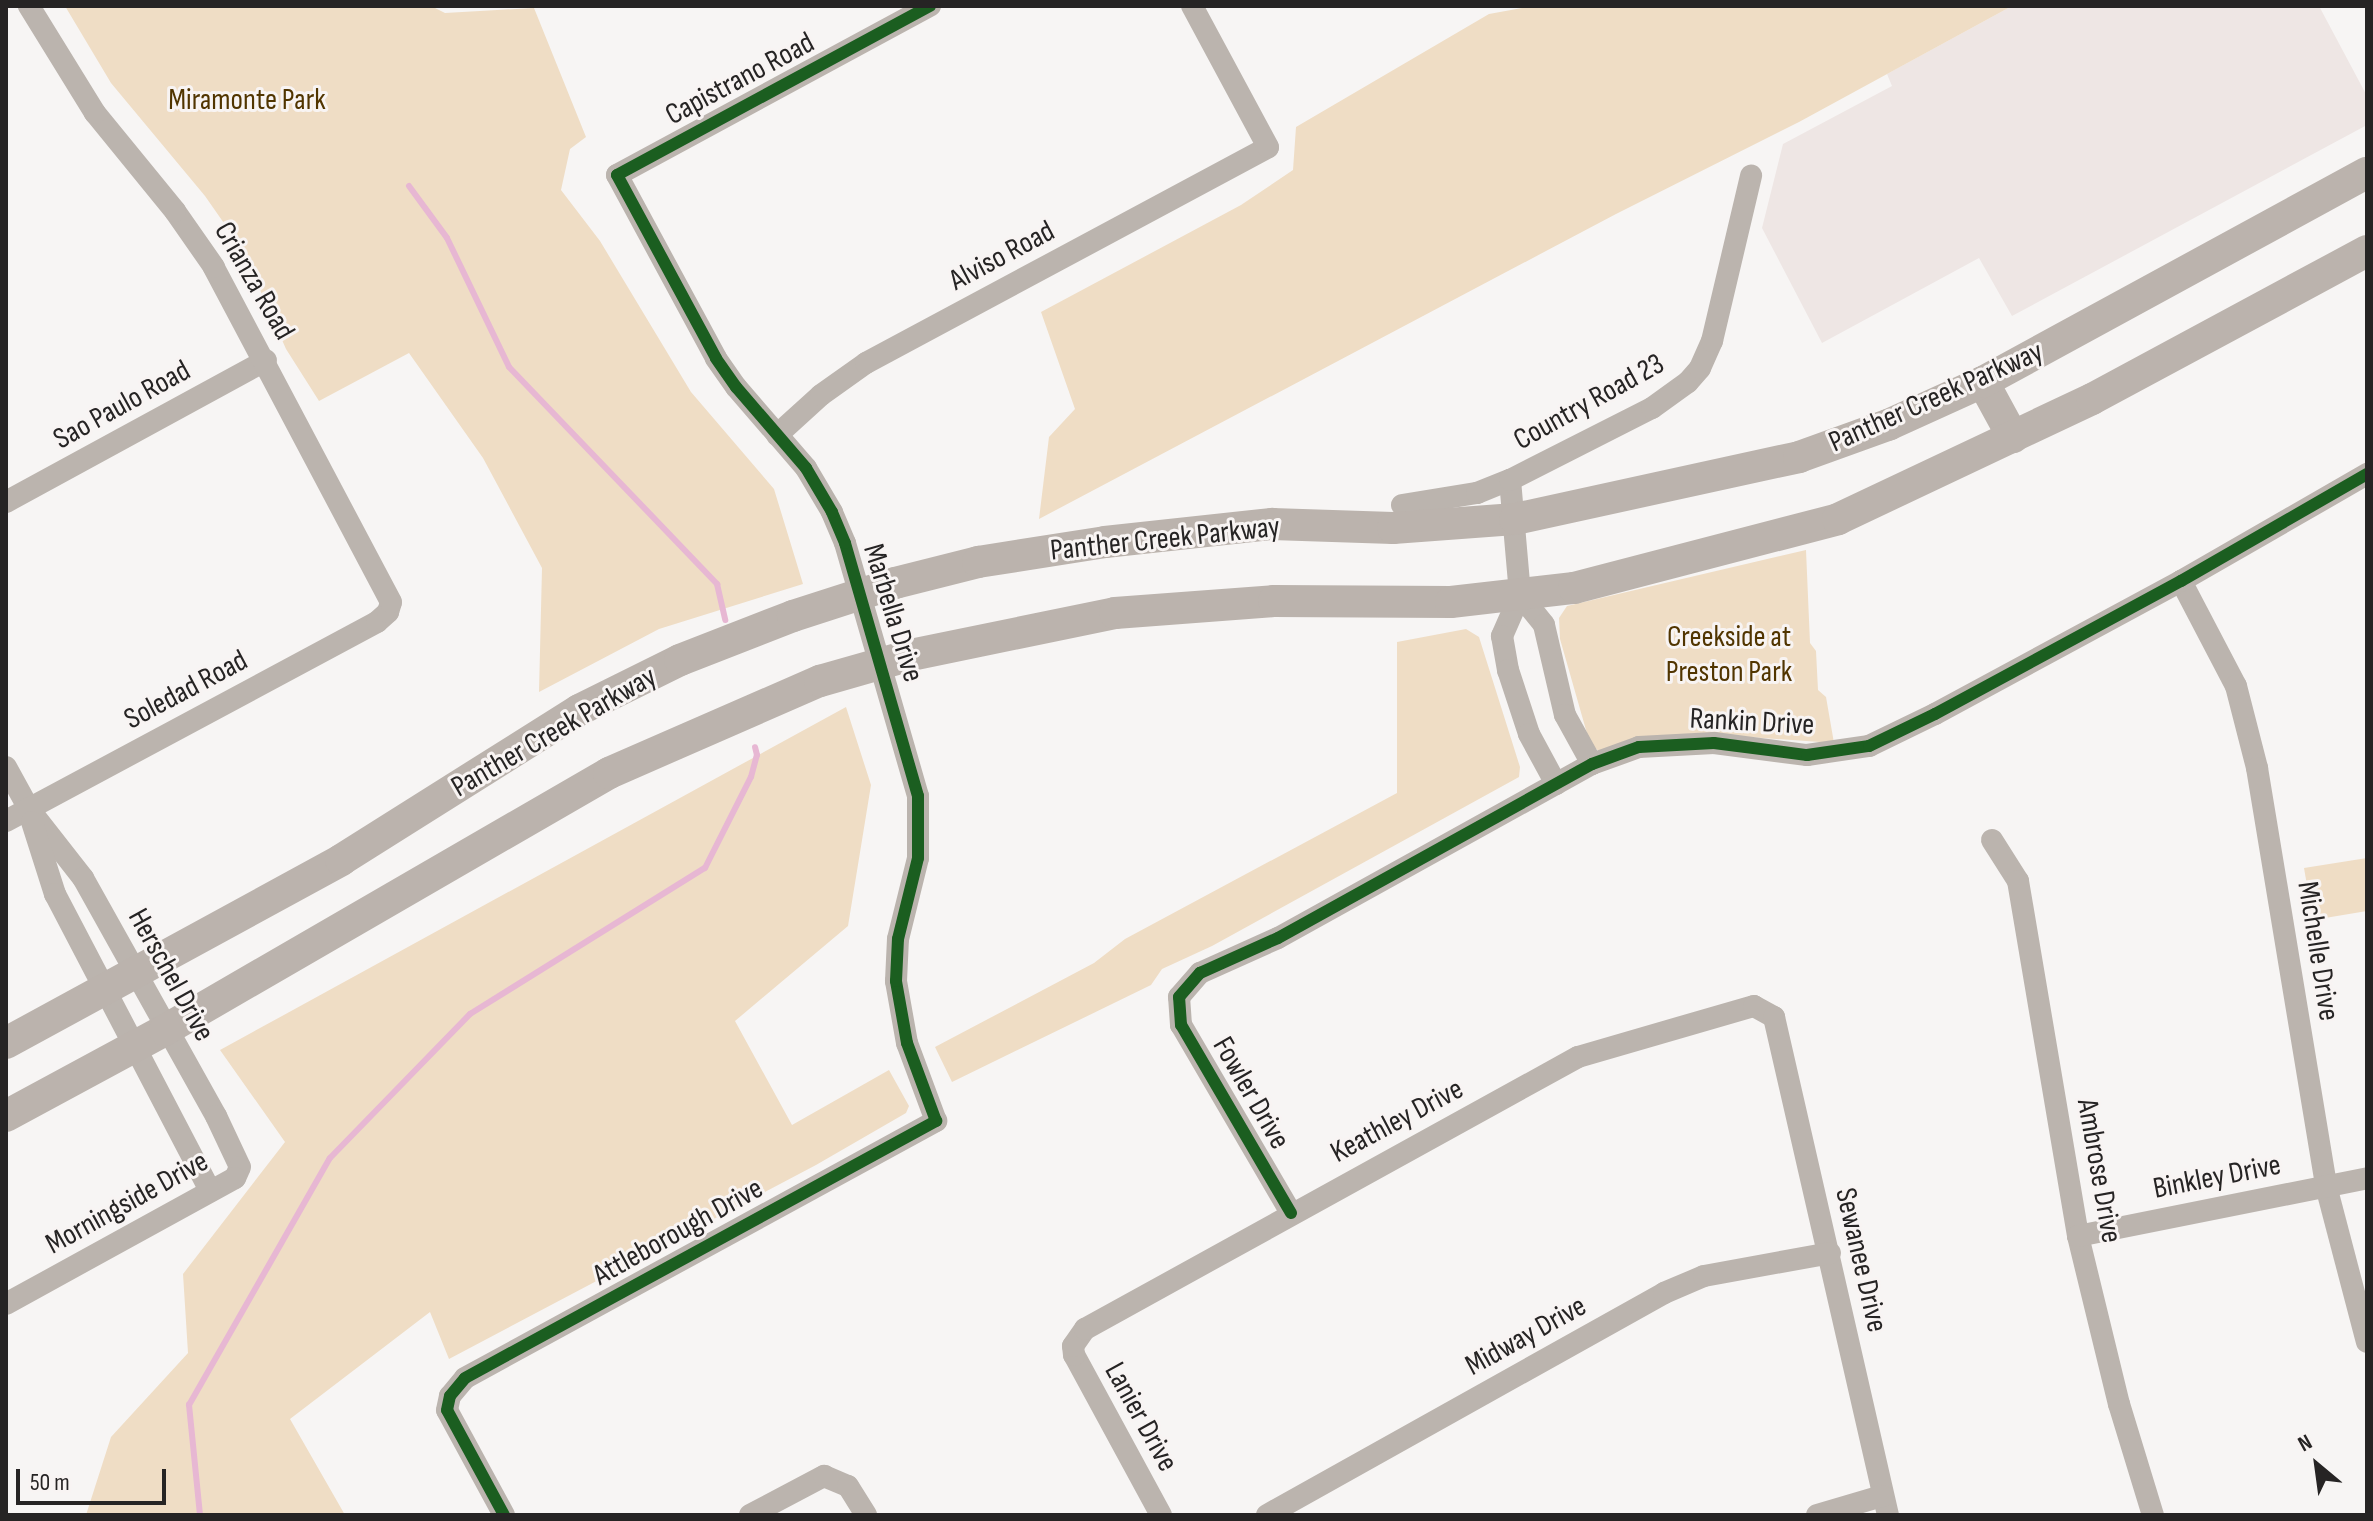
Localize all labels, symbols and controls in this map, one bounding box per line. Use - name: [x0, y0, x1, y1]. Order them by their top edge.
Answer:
- street label: Capistrano Road: [659, 25, 821, 133]
- park label: Miramonte Park: [168, 82, 326, 118]
- street label: Alviso Road: [943, 213, 1061, 299]
- street label: Crianza Road: [206, 216, 302, 346]
- street label: Panther Creek Parkway: [1823, 334, 2049, 460]
- street label: Country Road 23: [1508, 346, 1670, 458]
- street label: Sao Paulo Road: [47, 353, 197, 457]
- street label: Panther Creek Parkway: [1048, 509, 1282, 569]
- street label: Marbella Drive: [855, 540, 931, 686]
- park label: Creekside at Preston Park: [1666, 619, 1792, 690]
- street label: Soledad Road: [118, 643, 254, 737]
- street label: Panther Creek Parkway: [445, 659, 663, 805]
- street label: Rankin Drive: [1689, 701, 1815, 743]
- street label: Michelle Drive: [2289, 879, 2347, 1023]
- street label: Herschel Drive: [120, 902, 222, 1048]
- street label: Fowler Drive: [1205, 1031, 1297, 1155]
- street label: Keathley Drive: [1325, 1071, 1469, 1171]
- street label: Ambrose Drive: [2069, 1096, 2129, 1246]
- street label: Morningside Drive: [39, 1144, 215, 1262]
- street label: Binkley Drive: [2150, 1147, 2284, 1207]
- street label: Attleborough Drive: [587, 1170, 769, 1294]
- street label: Sewanee Drive: [1827, 1184, 1895, 1336]
- street label: Midway Drive: [1459, 1288, 1593, 1384]
- street label: Lanier Drive: [1096, 1356, 1186, 1478]
- north arrow: [2277, 1425, 2357, 1505]
- text: N: [2293, 1429, 2317, 1458]
- scale bar: [20, 1453, 170, 1503]
- text: 50 m: [30, 1468, 70, 1497]

